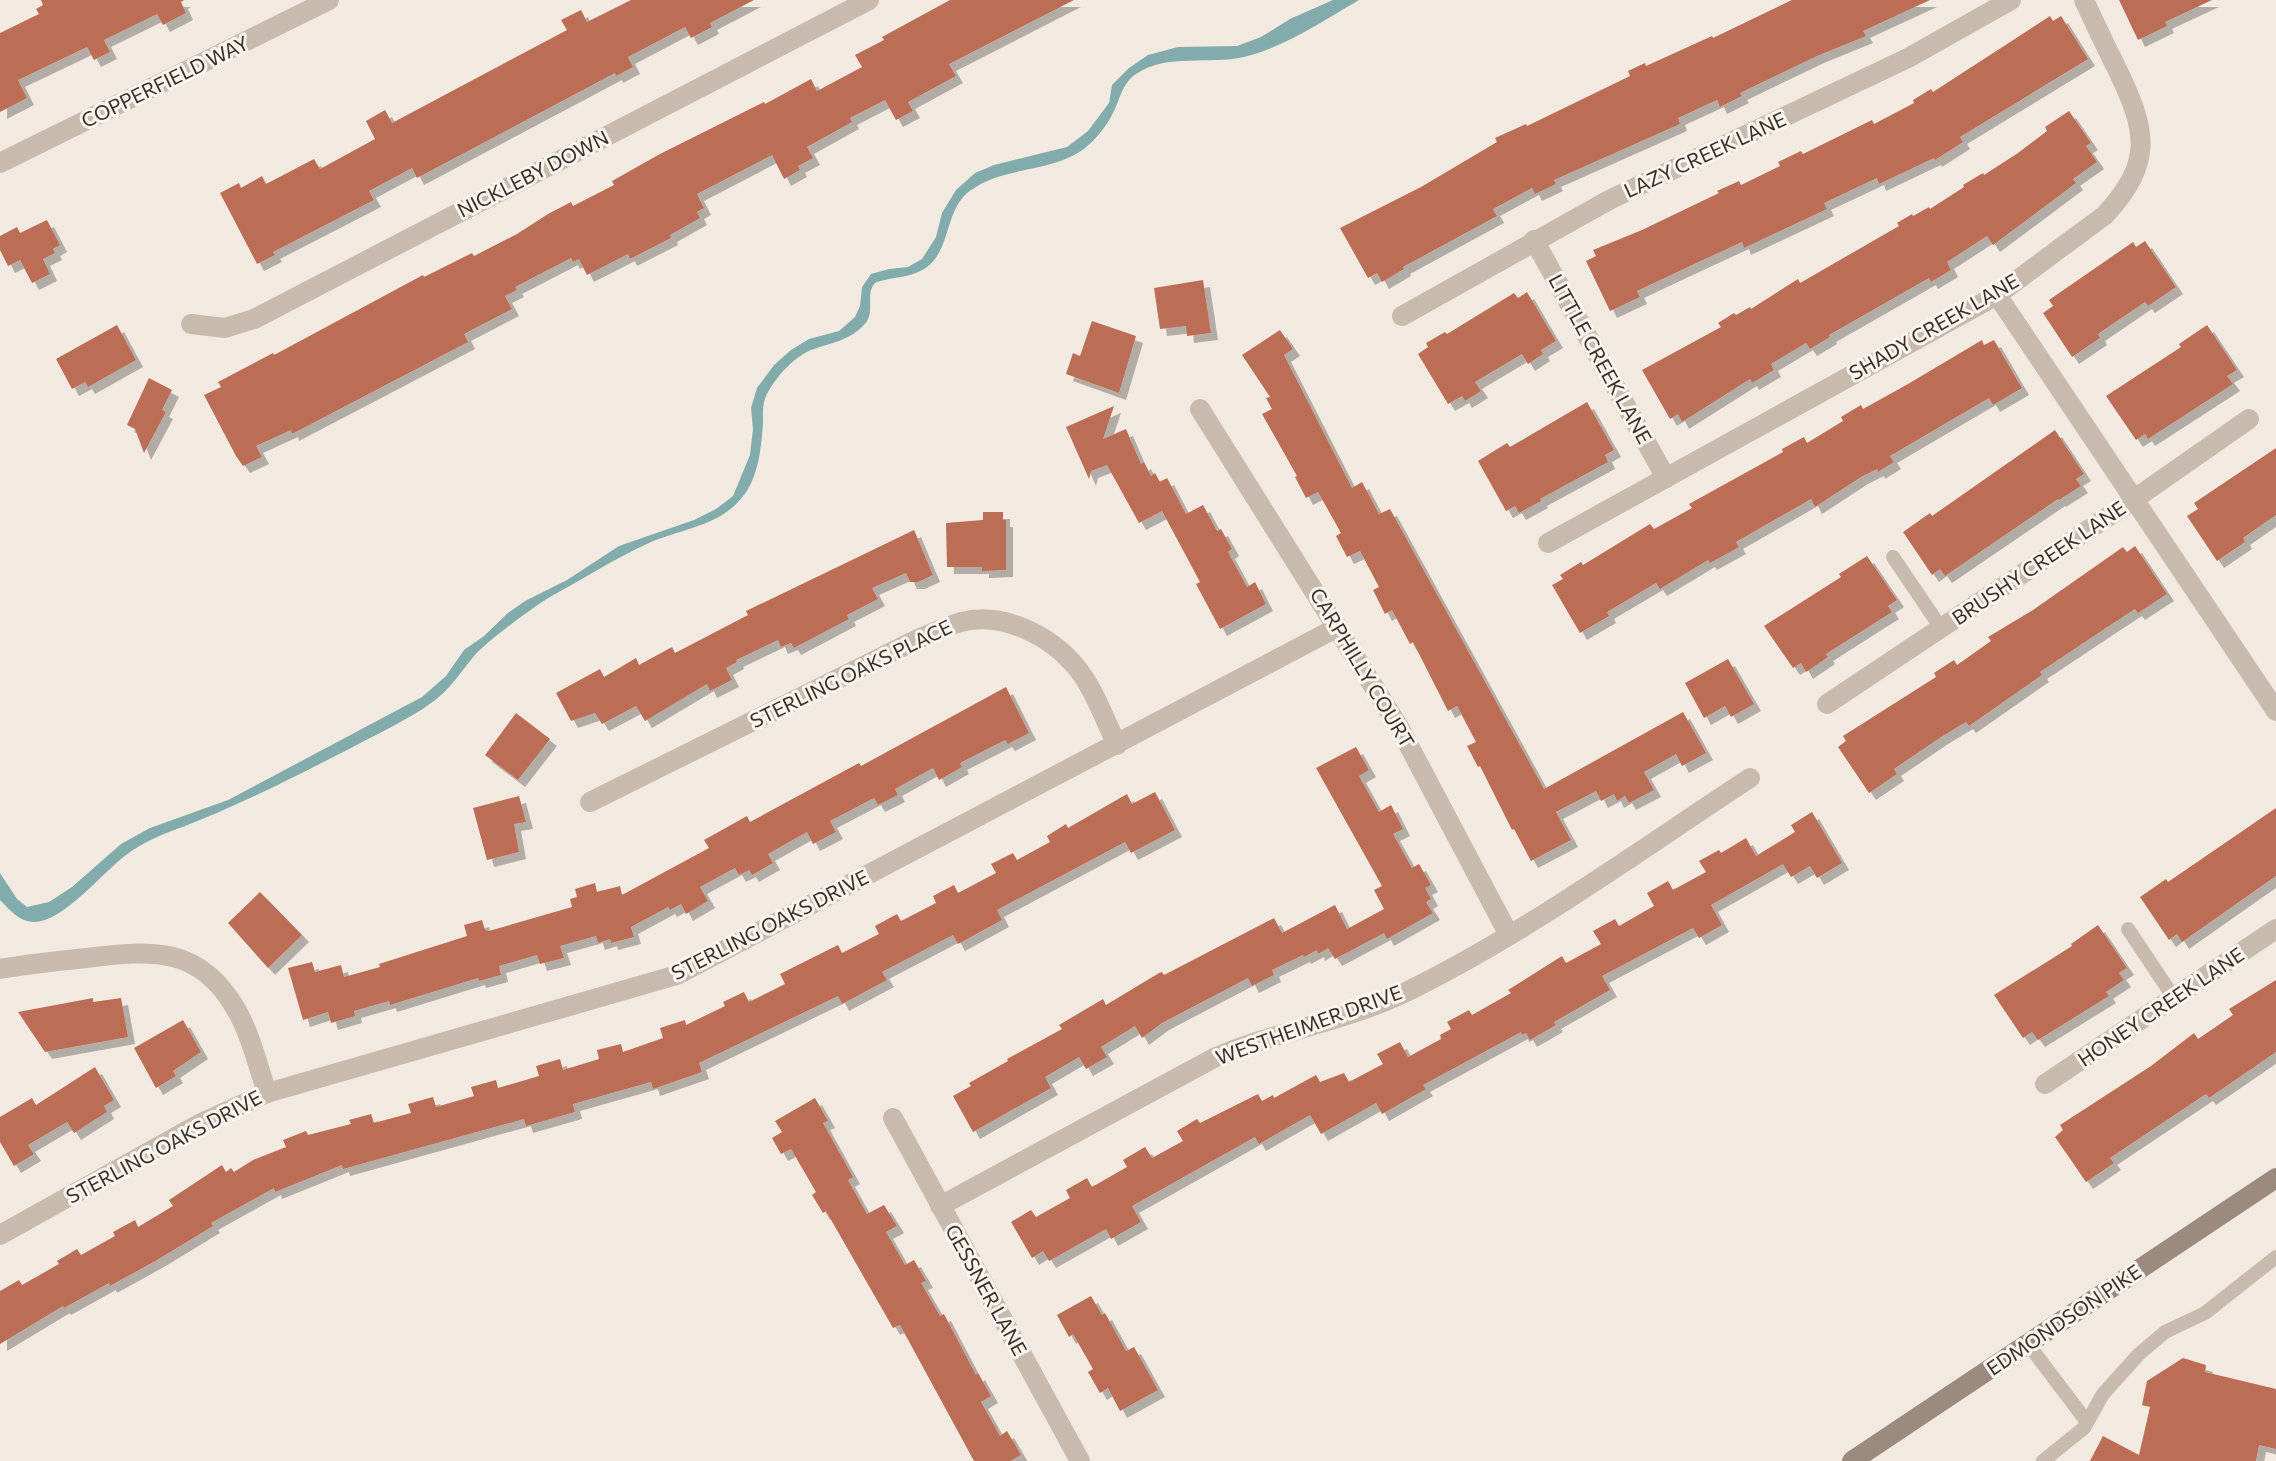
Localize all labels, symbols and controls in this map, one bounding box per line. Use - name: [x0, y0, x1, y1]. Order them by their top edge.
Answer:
- street label: COPPERFIELD WAY: [77, 30, 252, 132]
- street label: LAZY CREEK LANE: [1620, 106, 1789, 202]
- street label: NICKLEBY DOWN: [453, 125, 612, 222]
- street label: SHADY CREEK LANE: [1845, 268, 2022, 384]
- street label: LITTLE CREEK LANE: [1544, 270, 1657, 447]
- street label: BRUSHY CREEK LANE: [1947, 495, 2130, 629]
- street label: CARPHILLY COURT: [1306, 583, 1420, 752]
- street label: STERLING OAKS PLACE: [746, 614, 955, 732]
- street label: STERLING OAKS DRIVE: [667, 864, 872, 984]
- street label: HONEY CREEK LANE: [2073, 942, 2248, 1071]
- street label: WESTHEIMER DRIVE: [1212, 979, 1405, 1069]
- street label: STERLING OAKS DRIVE: [62, 1084, 265, 1208]
- street label: GESSNER LANE: [941, 1220, 1033, 1359]
- street label: EDMONDSON PIKE: [1981, 1258, 2145, 1380]

